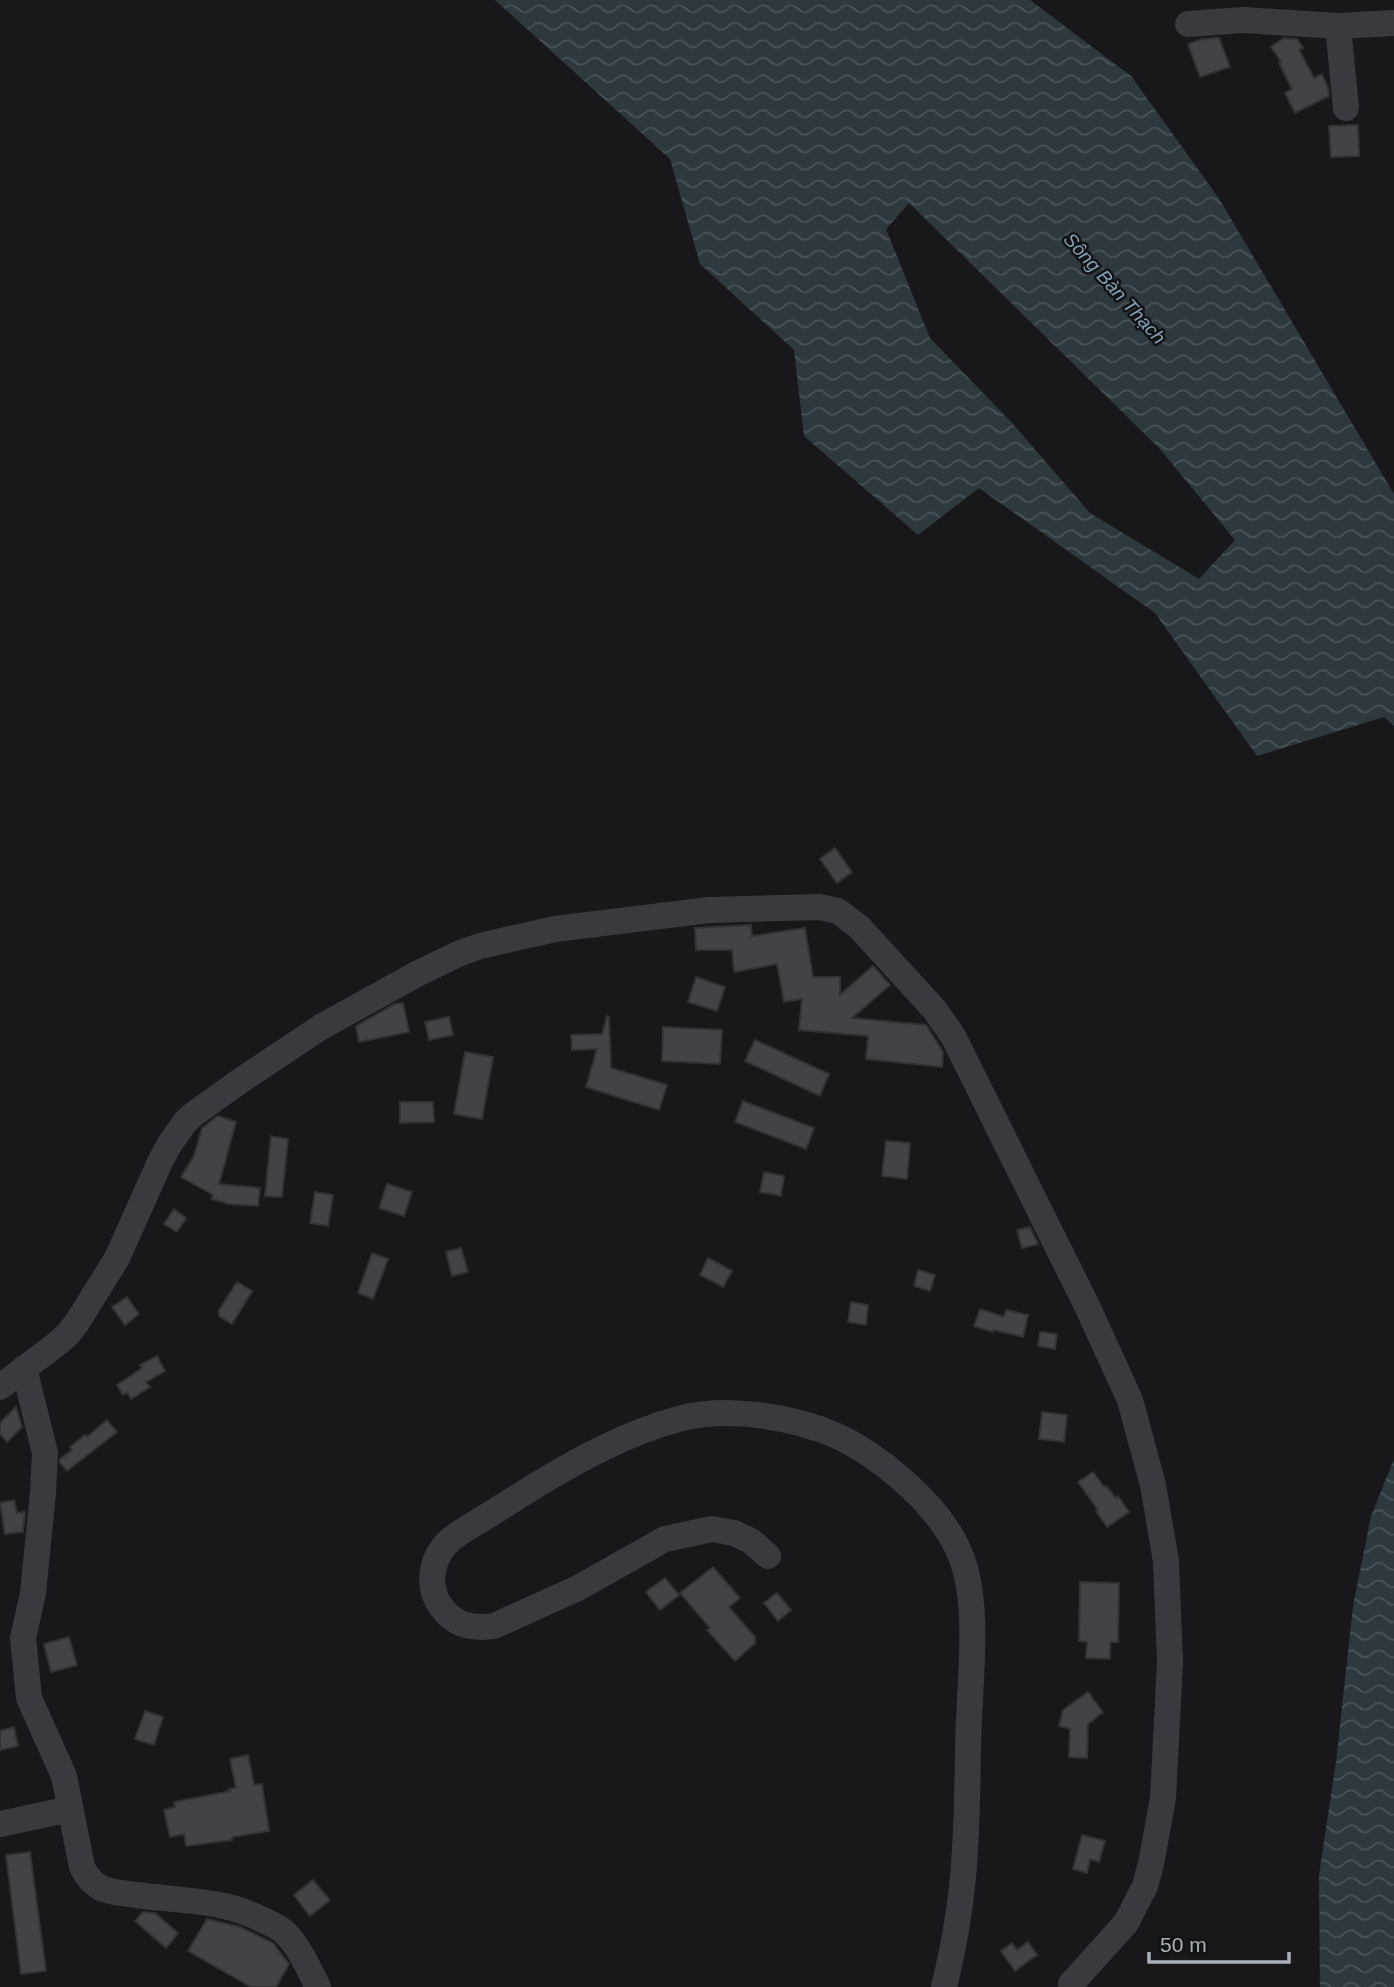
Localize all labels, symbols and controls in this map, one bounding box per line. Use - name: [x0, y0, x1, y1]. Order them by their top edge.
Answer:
- water label: Sông Bàn Thạch: [1059, 229, 1170, 348]
- scale bar: [1149, 1920, 1289, 1964]
- text: 50 m: [1160, 1933, 1207, 1956]

